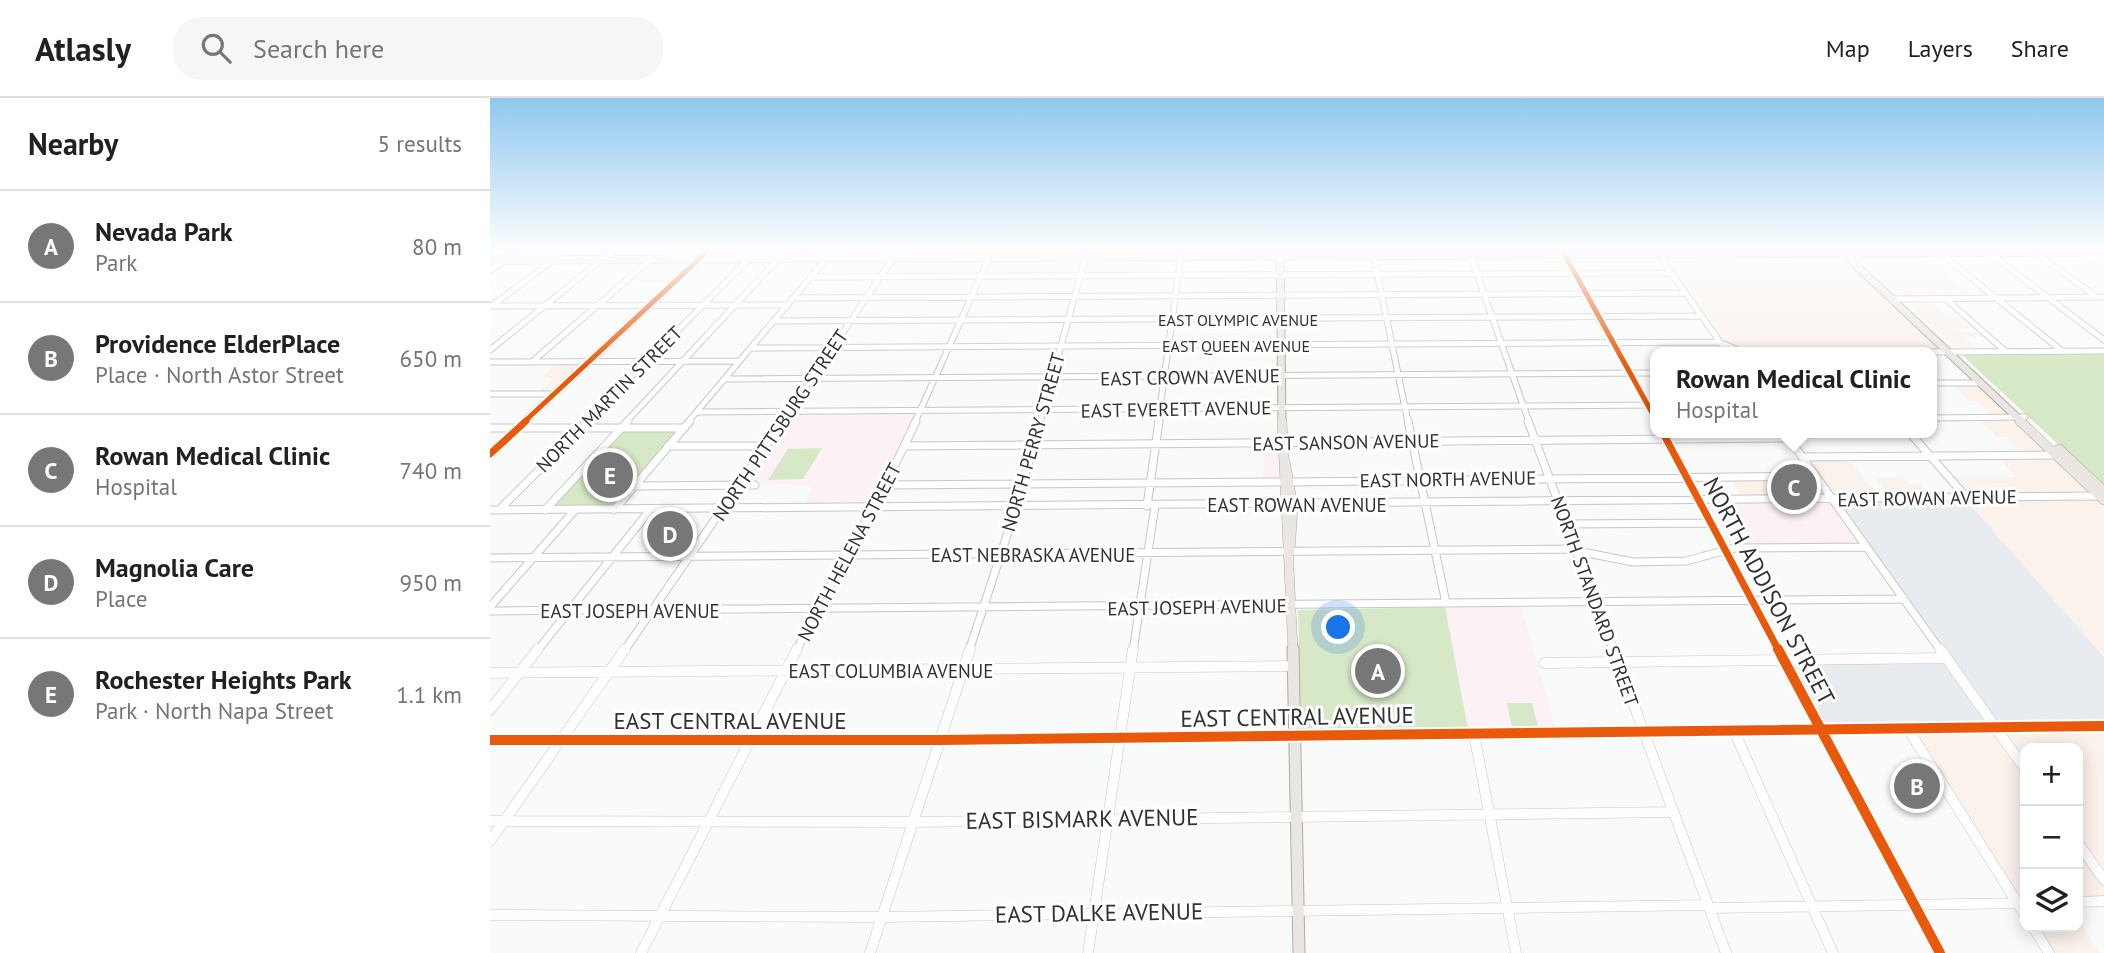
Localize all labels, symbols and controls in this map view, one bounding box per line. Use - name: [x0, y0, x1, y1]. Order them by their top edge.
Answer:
- search box: [173, 17, 663, 80]
- text: Atlasly: [35, 27, 131, 70]
- icon: search: [197, 29, 235, 67]
- text: Search here: [253, 32, 384, 65]
- text: Map: [1826, 33, 1870, 64]
- text: Layers: [1908, 33, 1973, 64]
- text: Share: [2011, 33, 2069, 64]
- text: Nearby: [28, 124, 118, 163]
- text: 5 results: [378, 129, 462, 158]
- text: Nevada Park: [95, 215, 233, 248]
- text: A: [44, 232, 58, 261]
- text: 80 m: [412, 232, 462, 261]
- text: Park: [95, 248, 137, 277]
- street label: EAST OLYMPIC AVENUE: [1158, 310, 1318, 330]
- street label: NORTH MARTIN STREET: [531, 321, 687, 477]
- street label: NORTH PITTSBURG STREET: [707, 324, 853, 525]
- text: Providence ElderPlace: [95, 327, 340, 360]
- street label: EAST QUEEN AVENUE: [1162, 336, 1310, 356]
- text: B: [44, 344, 58, 373]
- text: 650 m: [400, 344, 462, 373]
- popup: [1650, 347, 1937, 438]
- street label: NORTH PERRY STREET: [996, 350, 1070, 534]
- text: Place · North Astor Street: [95, 360, 344, 389]
- text: Rowan Medical Clinic: [1676, 362, 1911, 395]
- street label: EAST CROWN AVENUE: [1100, 363, 1280, 391]
- street label: EAST EVERETT AVENUE: [1080, 395, 1272, 423]
- text: Hospital: [1676, 395, 1758, 424]
- street label: EAST SANSON AVENUE: [1252, 428, 1440, 456]
- text: Rowan Medical Clinic: [95, 439, 330, 472]
- pin: E: [587, 449, 633, 501]
- text: C: [45, 456, 57, 485]
- text: 740 m: [400, 456, 462, 485]
- street label: NORTH HELENA STREET: [792, 458, 906, 645]
- pin: C: [1771, 461, 1817, 513]
- street label: EAST NORTH AVENUE: [1360, 465, 1536, 493]
- text: Hospital: [95, 472, 177, 501]
- street label: NORTH ADDISON STREET: [1697, 472, 1842, 709]
- street label: EAST ROWAN AVENUE: [1837, 484, 2017, 512]
- street label: NORTH STANDARD STREET: [1546, 492, 1644, 710]
- street label: EAST ROWAN AVENUE: [1207, 493, 1387, 517]
- pin: D: [647, 508, 693, 560]
- street label: EAST NEBRASKA AVENUE: [931, 543, 1135, 567]
- text: Magnolia Care: [95, 551, 254, 584]
- text: D: [44, 568, 58, 597]
- text: 950 m: [400, 568, 462, 597]
- text: Place: [95, 584, 148, 613]
- street label: EAST JOSEPH AVENUE: [1107, 593, 1287, 621]
- street label: EAST JOSEPH AVENUE: [540, 599, 720, 623]
- your location: [1321, 610, 1355, 644]
- pin: A: [1355, 645, 1401, 697]
- street label: EAST COLUMBIA AVENUE: [789, 659, 993, 683]
- text: Rochester Heights Park: [95, 663, 352, 696]
- text: E: [45, 680, 57, 709]
- text: 1.1 km: [396, 680, 462, 709]
- text: Park · North Napa Street: [95, 696, 334, 725]
- street label: EAST CENTRAL AVENUE: [1180, 700, 1414, 733]
- street label: EAST CENTRAL AVENUE: [613, 706, 847, 735]
- map controls: [2020, 743, 2083, 932]
- button: +: [2020, 743, 2083, 806]
- pin: B: [1894, 760, 1940, 812]
- street label: EAST BISMARK AVENUE: [965, 802, 1199, 835]
- button: −: [2020, 806, 2083, 869]
- button: layers: [2020, 869, 2083, 932]
- street label: EAST DALKE AVENUE: [995, 896, 1203, 929]

